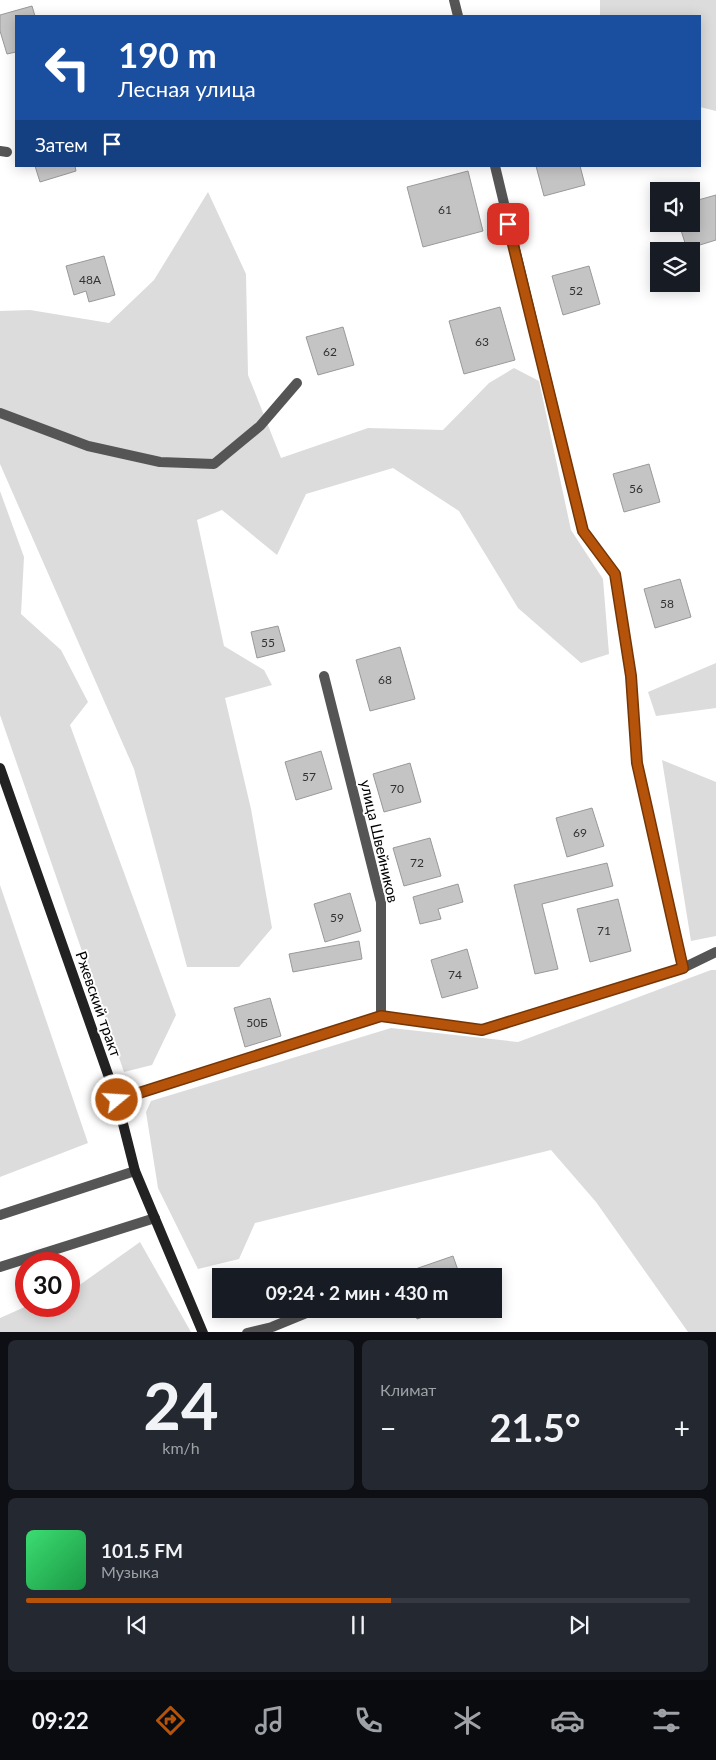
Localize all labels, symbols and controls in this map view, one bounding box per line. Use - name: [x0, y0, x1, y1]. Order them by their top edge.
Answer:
- text: 190 m: [118, 33, 217, 75]
- icon: left: [35, 35, 100, 100]
- text: Лесная улица: [118, 75, 256, 102]
- icon: arrive: [98, 130, 126, 158]
- text: Затем: [35, 133, 88, 156]
- map controls: [650, 182, 700, 292]
- button: sound: [650, 182, 700, 232]
- house number: 61: [438, 202, 452, 217]
- pin: [487, 203, 529, 245]
- icon: arrive: [494, 210, 522, 238]
- button: layers: [650, 242, 700, 292]
- house number: 48А: [79, 272, 102, 287]
- house number: 52: [569, 283, 583, 298]
- house number: 63: [475, 334, 489, 349]
- house number: 62: [323, 344, 337, 359]
- house number: 56: [629, 481, 643, 496]
- house number: 58: [660, 596, 674, 611]
- house number: 55: [261, 635, 275, 650]
- house number: 68: [378, 672, 392, 687]
- house number: 57: [302, 769, 316, 784]
- street label: улица Швейников: [357, 778, 403, 904]
- house number: 70: [390, 781, 404, 796]
- house number: 69: [573, 825, 587, 840]
- house number: 72: [410, 855, 424, 870]
- house number: 59: [330, 910, 344, 925]
- house number: 71: [597, 923, 611, 938]
- street label: Ржевский тракт: [72, 949, 126, 1060]
- house number: 74: [448, 967, 462, 982]
- house number: 50Б: [246, 1015, 268, 1030]
- position arrow: [90, 1073, 142, 1125]
- speed limit sign: 30: [15, 1252, 80, 1317]
- text: 09:24 · 2 мин · 430 m: [266, 1281, 448, 1304]
- text: 24: [143, 1366, 219, 1444]
- text: Климат: [380, 1380, 436, 1399]
- text: 21.5°: [490, 1404, 580, 1450]
- text: −: [380, 1411, 396, 1445]
- text: +: [674, 1411, 690, 1445]
- text: km/h: [162, 1438, 200, 1457]
- text: 101.5 FM: [101, 1539, 183, 1562]
- text: Музыка: [101, 1562, 159, 1581]
- icon: previous: [123, 1611, 151, 1639]
- icon: pause: [344, 1611, 372, 1639]
- icon: next: [565, 1611, 593, 1639]
- icon: directions: [153, 1703, 188, 1738]
- icon: music: [252, 1703, 287, 1738]
- icon: phone: [351, 1703, 386, 1738]
- icon: climate: [450, 1703, 485, 1738]
- icon: car: [550, 1703, 585, 1738]
- icon: filters: [649, 1703, 684, 1738]
- text: 09:22: [32, 1707, 89, 1734]

